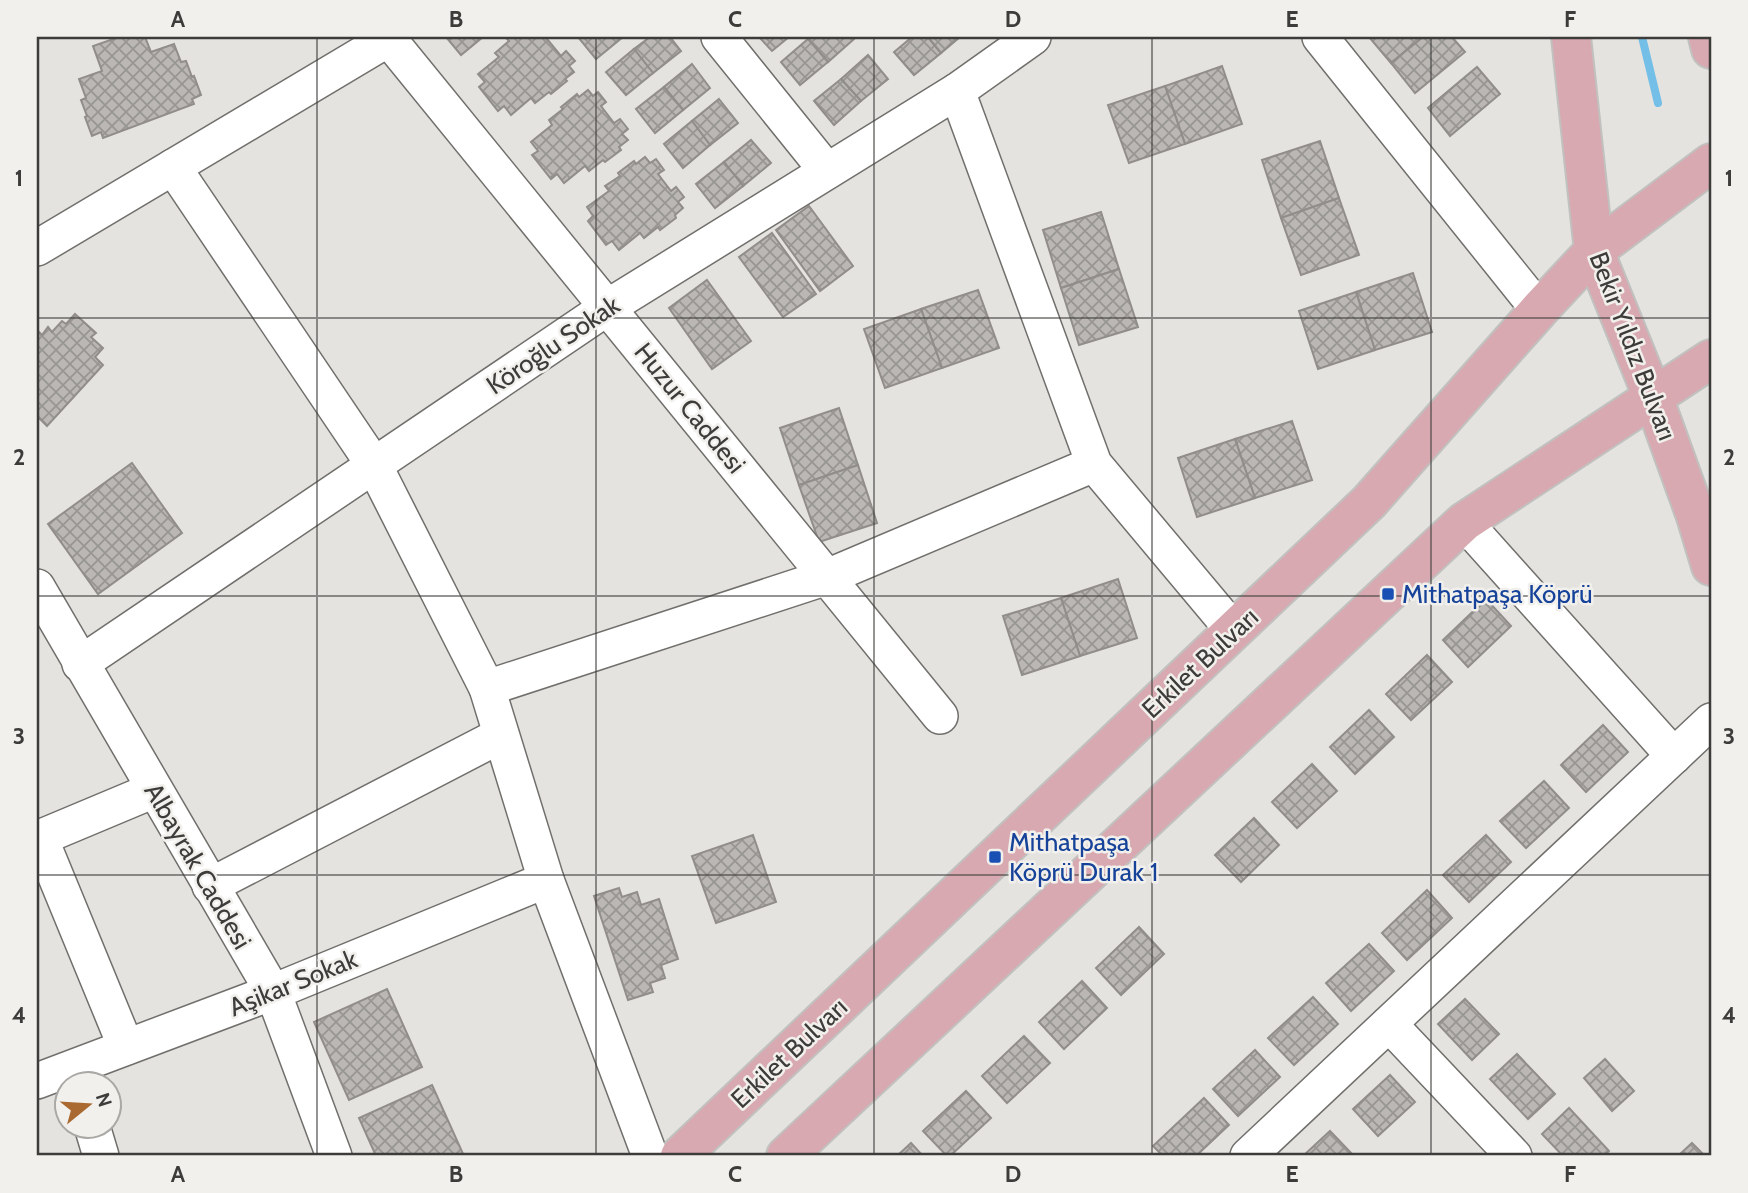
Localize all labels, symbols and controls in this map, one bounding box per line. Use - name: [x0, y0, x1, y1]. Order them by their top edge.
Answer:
- text: A: [171, 5, 186, 33]
- text: B: [449, 5, 463, 33]
- text: C: [728, 5, 742, 33]
- text: D: [1005, 5, 1021, 33]
- text: E: [1285, 5, 1299, 33]
- text: F: [1564, 5, 1576, 33]
- text: 1: [15, 164, 23, 192]
- text: 1: [1725, 164, 1733, 192]
- street label: Bekir Yıldız Bulvarı: [1582, 247, 1684, 445]
- street label: Köroğlu Sokak: [480, 288, 626, 401]
- street label: Huzur Caddesi: [628, 336, 752, 480]
- text: 2: [13, 443, 25, 471]
- text: 2: [1723, 443, 1735, 471]
- place label: Mithatpaşa Köprü: [1402, 578, 1593, 610]
- marker: Mithatpaşa Köprü: [1380, 586, 1396, 602]
- street label: Erkilet Bulvarı: [1135, 601, 1265, 725]
- text: 3: [13, 722, 25, 750]
- text: 3: [1723, 722, 1735, 750]
- street label: Albayrak Caddesi: [138, 777, 258, 955]
- place label: Mithatpaşa Köprü Durak 1: [1009, 826, 1158, 888]
- marker: Mithatpaşa Köprü Durak 1: [987, 849, 1003, 865]
- street label: Aşikar Sokak: [224, 943, 362, 1023]
- street label: Erkilet Bulvarı: [724, 991, 854, 1115]
- text: 4: [12, 1001, 26, 1029]
- text: 4: [1722, 1001, 1736, 1029]
- north arrow: [52, 1070, 122, 1140]
- text: N: [91, 1090, 117, 1110]
- text: A: [171, 1160, 186, 1188]
- text: B: [449, 1160, 463, 1188]
- text: C: [728, 1160, 742, 1188]
- text: D: [1005, 1160, 1021, 1188]
- text: E: [1285, 1160, 1299, 1188]
- text: F: [1564, 1160, 1576, 1188]

